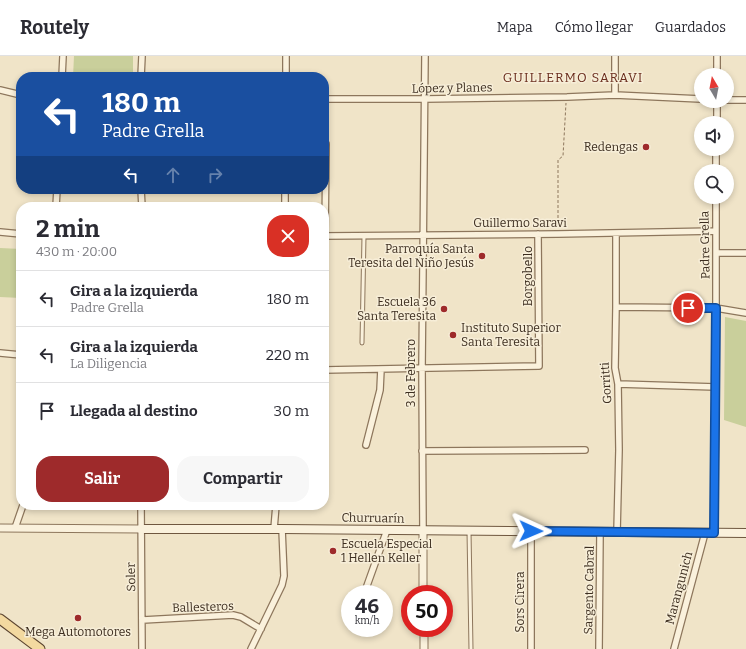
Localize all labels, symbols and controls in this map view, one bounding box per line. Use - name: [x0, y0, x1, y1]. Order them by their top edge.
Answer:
- text: Routely: [20, 16, 89, 39]
- text: Mapa: [497, 19, 533, 36]
- text: Cómo llegar: [555, 19, 633, 36]
- text: Guardados: [655, 19, 726, 36]
- north arrow: [694, 68, 734, 108]
- map controls: [694, 68, 734, 204]
- district label: GUILLERMO SARAVI: [503, 70, 643, 85]
- street label: López y Planes: [412, 80, 493, 96]
- text: 180 m: [102, 86, 180, 119]
- icon: left: [36, 88, 88, 140]
- button: sound: [694, 116, 734, 156]
- text: Padre Grella: [102, 120, 204, 142]
- place label: Redengas: [584, 140, 638, 154]
- marker: Redengas: [641, 142, 651, 152]
- icon: left: [120, 164, 142, 186]
- icon: ahead: [162, 164, 184, 186]
- icon: right: [204, 164, 226, 186]
- button: search: [694, 164, 734, 204]
- street label: Padre Grella: [697, 210, 713, 279]
- text: 2 min: [36, 215, 100, 243]
- button: close: [267, 215, 309, 257]
- street label: Guillermo Saravi: [473, 216, 567, 230]
- place label: Parroquía Santa Teresita del Niño Jesús: [348, 242, 474, 270]
- text: 430 m · 20:00: [36, 244, 117, 259]
- street label: Borgobello: [521, 246, 535, 306]
- marker: Parroquía Santa Teresita del Niño Jesús: [477, 251, 487, 261]
- text: Gira a la izquierda: [70, 282, 198, 300]
- icon: left: [36, 288, 58, 310]
- text: 180 m: [267, 290, 309, 308]
- pin: [671, 291, 705, 325]
- place label: Escuela 36 Santa Teresita: [357, 295, 436, 323]
- icon: arrive: [677, 297, 699, 319]
- text: Padre Grella: [70, 300, 144, 315]
- marker: Escuela 36 Santa Teresita: [439, 304, 449, 314]
- place label: Instituto Superior Santa Teresita: [461, 321, 562, 349]
- marker: Instituto Superior Santa Teresita: [448, 330, 458, 340]
- text: Gira a la izquierda: [70, 338, 198, 356]
- street label: 3 de Febrero: [404, 339, 418, 407]
- icon: left: [36, 344, 58, 366]
- text: 220 m: [266, 346, 309, 364]
- text: La Diligencia: [70, 356, 147, 371]
- street label: Gorritti: [598, 361, 614, 404]
- icon: arrive: [36, 400, 58, 422]
- text: Llegada al destino: [70, 402, 198, 420]
- text: 30 m: [274, 402, 309, 420]
- button: Salir: [36, 456, 169, 502]
- button: Compartir: [177, 456, 309, 502]
- street label: Churruarín: [341, 510, 405, 526]
- position arrow: [510, 510, 552, 552]
- place label: Escuela Especial 1 Hellen Keller: [341, 537, 433, 565]
- street label: Sargento Cabral: [581, 545, 597, 634]
- marker: Escuela Especial 1 Hellen Keller: [328, 546, 338, 556]
- street label: Marangunich: [663, 550, 696, 626]
- street label: Soler: [124, 562, 138, 592]
- street label: Sors Cirera: [513, 571, 527, 633]
- speed limit sign: 50: [401, 585, 453, 637]
- text: 46: [355, 594, 379, 618]
- street label: Ballesteros: [172, 599, 234, 615]
- marker: Mega Automotores: [73, 613, 83, 623]
- text: km/h: [355, 615, 379, 627]
- place label: Mega Automotores: [25, 625, 131, 639]

